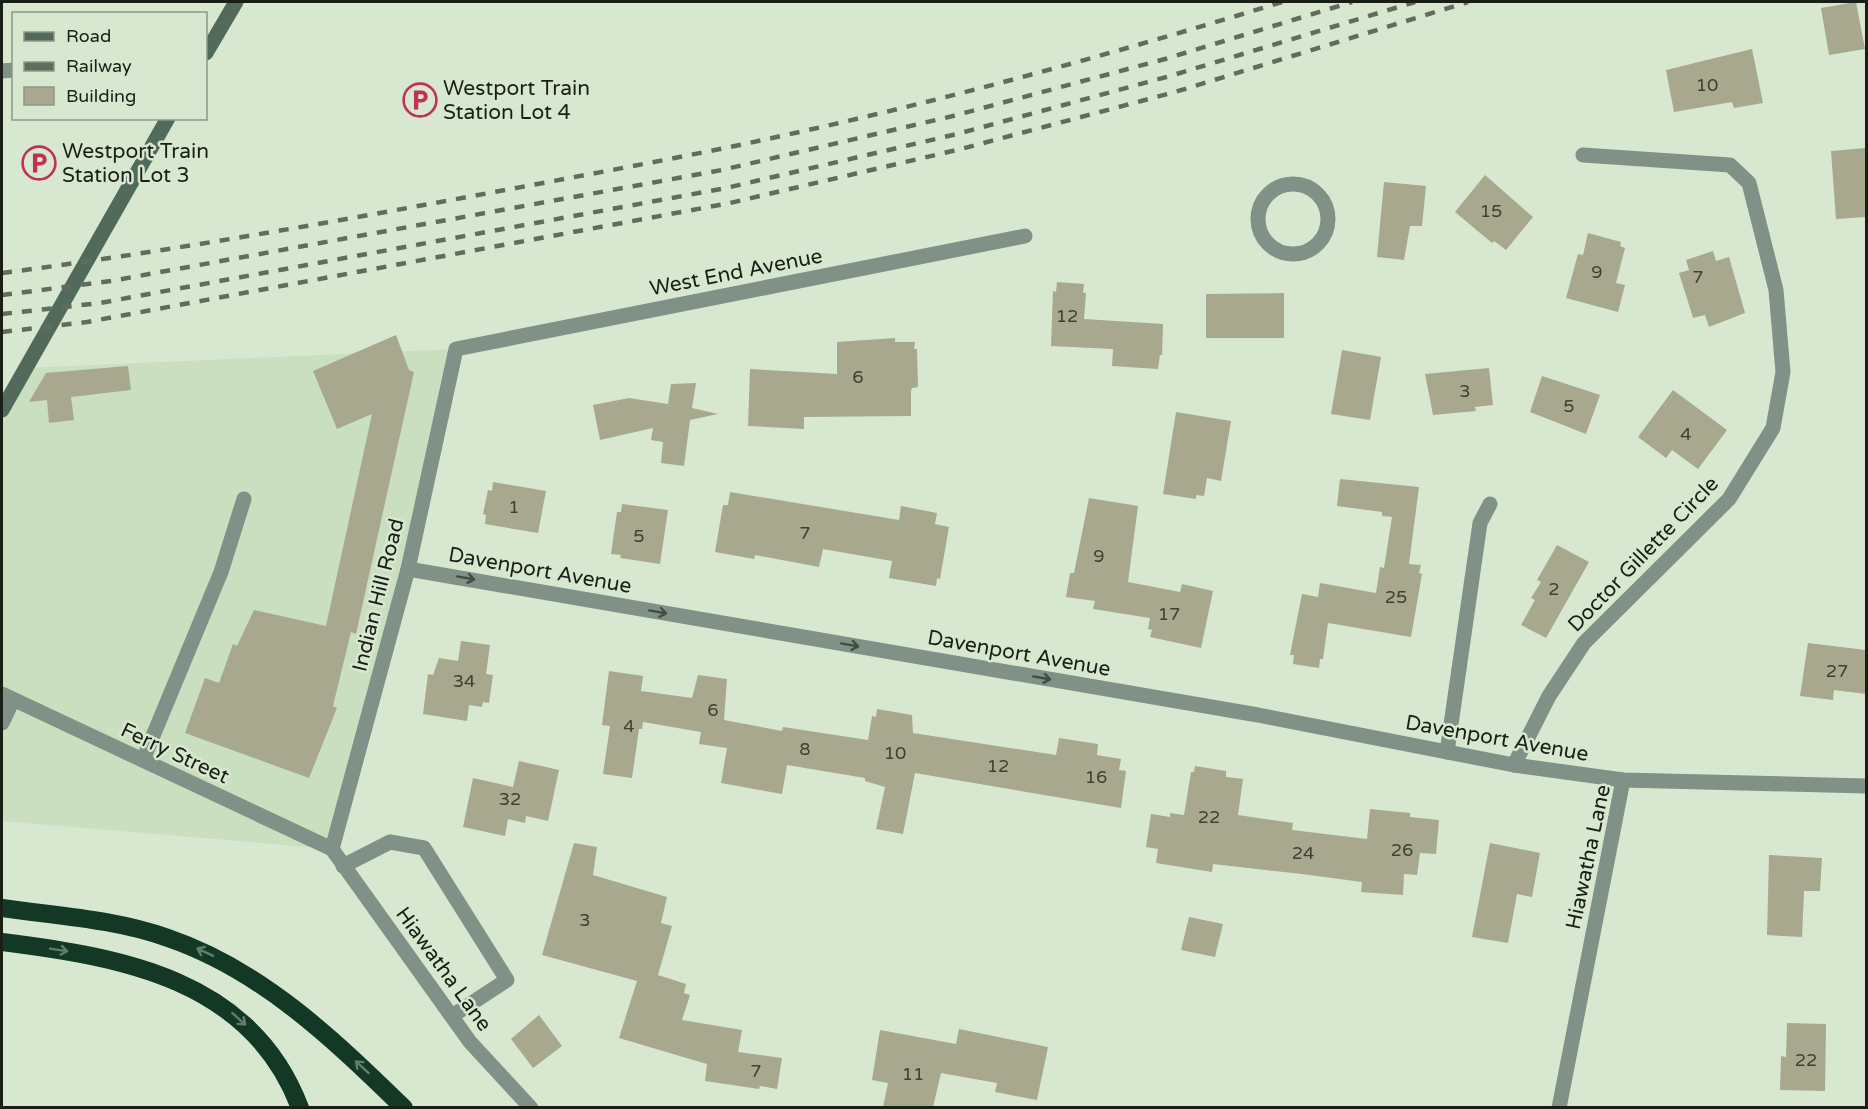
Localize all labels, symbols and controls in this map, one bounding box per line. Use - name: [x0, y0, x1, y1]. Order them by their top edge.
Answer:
- legend: [12, 12, 207, 120]
- text: Road: [66, 25, 111, 47]
- text: Railway: [66, 55, 132, 77]
- house number: 10: [1696, 74, 1718, 96]
- place label: Westport Train Station Lot 4: [443, 76, 590, 125]
- parking icon: Westport Train Station Lot 4: [402, 82, 438, 118]
- text: Building: [66, 85, 136, 107]
- place label: Westport Train Station Lot 3: [62, 139, 209, 188]
- parking icon: Westport Train Station Lot 3: [21, 145, 57, 181]
- house number: 15: [1480, 200, 1502, 222]
- street label: West End Avenue: [648, 243, 825, 302]
- house number: 9: [1591, 261, 1603, 283]
- house number: 7: [1692, 266, 1704, 288]
- house number: 12: [1056, 305, 1078, 327]
- house number: 6: [852, 366, 864, 388]
- house number: 3: [1459, 380, 1471, 402]
- house number: 5: [1563, 395, 1575, 417]
- house number: 4: [1680, 423, 1692, 445]
- street label: Doctor Gillette Circle: [1563, 471, 1724, 637]
- house number: 1: [508, 496, 520, 518]
- street label: Indian Hill Road: [347, 516, 410, 674]
- house number: 7: [799, 522, 811, 544]
- house number: 5: [633, 525, 645, 547]
- street label: Davenport Avenue: [446, 542, 634, 599]
- house number: 9: [1093, 545, 1105, 567]
- one-way arrow: [455, 573, 475, 584]
- house number: 2: [1548, 578, 1560, 600]
- house number: 25: [1385, 586, 1407, 608]
- house number: 17: [1158, 603, 1180, 625]
- one-way arrow: [647, 606, 667, 617]
- street label: Davenport Avenue: [925, 625, 1113, 682]
- one-way arrow: [840, 639, 859, 650]
- house number: 27: [1826, 660, 1848, 682]
- house number: 34: [453, 670, 475, 692]
- one-way arrow: [1032, 673, 1051, 684]
- house number: 6: [707, 699, 719, 721]
- street label: Davenport Avenue: [1403, 710, 1591, 767]
- house number: 4: [623, 715, 635, 737]
- street label: Ferry Street: [117, 717, 233, 789]
- house number: 8: [799, 738, 811, 760]
- house number: 10: [884, 742, 906, 764]
- house number: 12: [987, 755, 1009, 777]
- house number: 16: [1085, 766, 1107, 788]
- street label: Hiawatha Lane: [1561, 782, 1616, 932]
- house number: 32: [499, 788, 521, 810]
- house number: 22: [1198, 806, 1220, 828]
- house number: 26: [1391, 839, 1413, 861]
- house number: 24: [1292, 842, 1314, 864]
- street label: Hiawatha Lane: [390, 902, 497, 1036]
- house number: 3: [579, 909, 591, 931]
- one-way arrow: [49, 945, 69, 956]
- one-way arrow: [196, 946, 214, 958]
- one-way arrow: [231, 1012, 246, 1026]
- house number: 22: [1795, 1049, 1817, 1071]
- one-way arrow: [354, 1060, 369, 1074]
- house number: 7: [750, 1060, 762, 1082]
- house number: 11: [902, 1063, 924, 1085]

